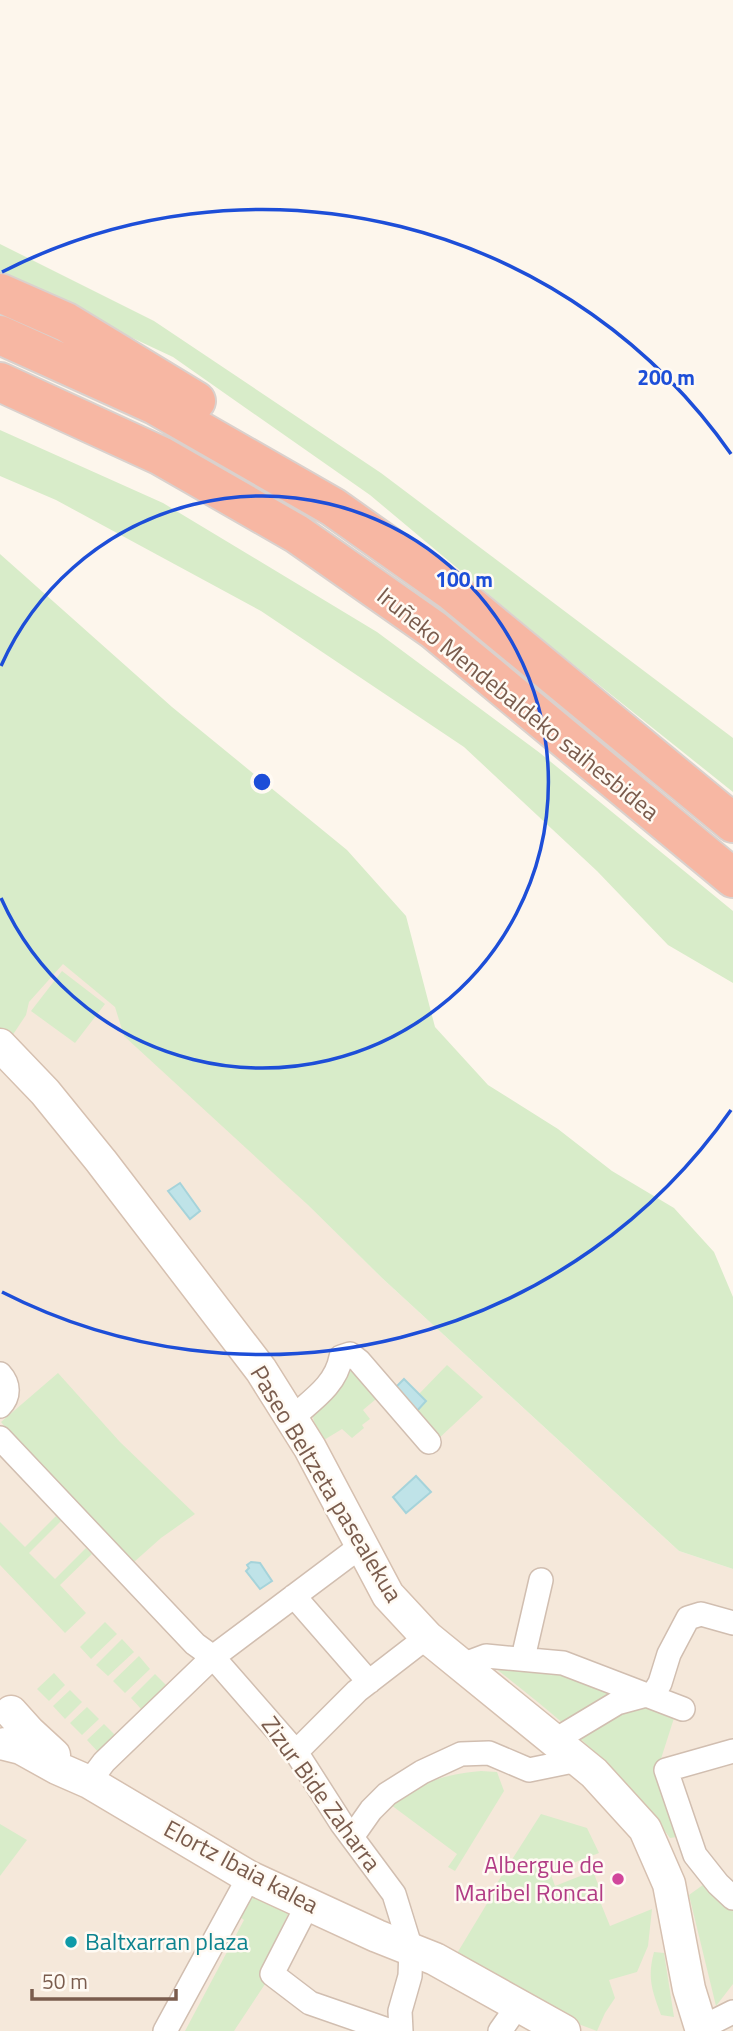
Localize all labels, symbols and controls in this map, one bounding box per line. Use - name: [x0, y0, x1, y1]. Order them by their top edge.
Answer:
- text: 200 m: [637, 361, 695, 393]
- text: 100 m: [435, 563, 493, 595]
- street label: Iruñeko Mendebaldeko saihesbidea: [370, 578, 668, 829]
- centre of rings: [250, 770, 274, 794]
- street label: Paseo Beltzeta pasealekua: [242, 1358, 412, 1609]
- street label: Zizur Bide Zaharra: [253, 1708, 390, 1878]
- street label: Elortz Ibaia kalea: [158, 1810, 325, 1922]
- place label: Albergue de Maribel Roncal: [455, 1846, 604, 1910]
- marker: Albergue de Maribel Roncal: [610, 1871, 626, 1887]
- place label: Baltxarran plaza: [85, 1923, 249, 1959]
- marker: Baltxarran plaza: [63, 1934, 79, 1950]
- scale bar: [32, 1958, 175, 2002]
- text: 50 m: [42, 1965, 88, 1997]

